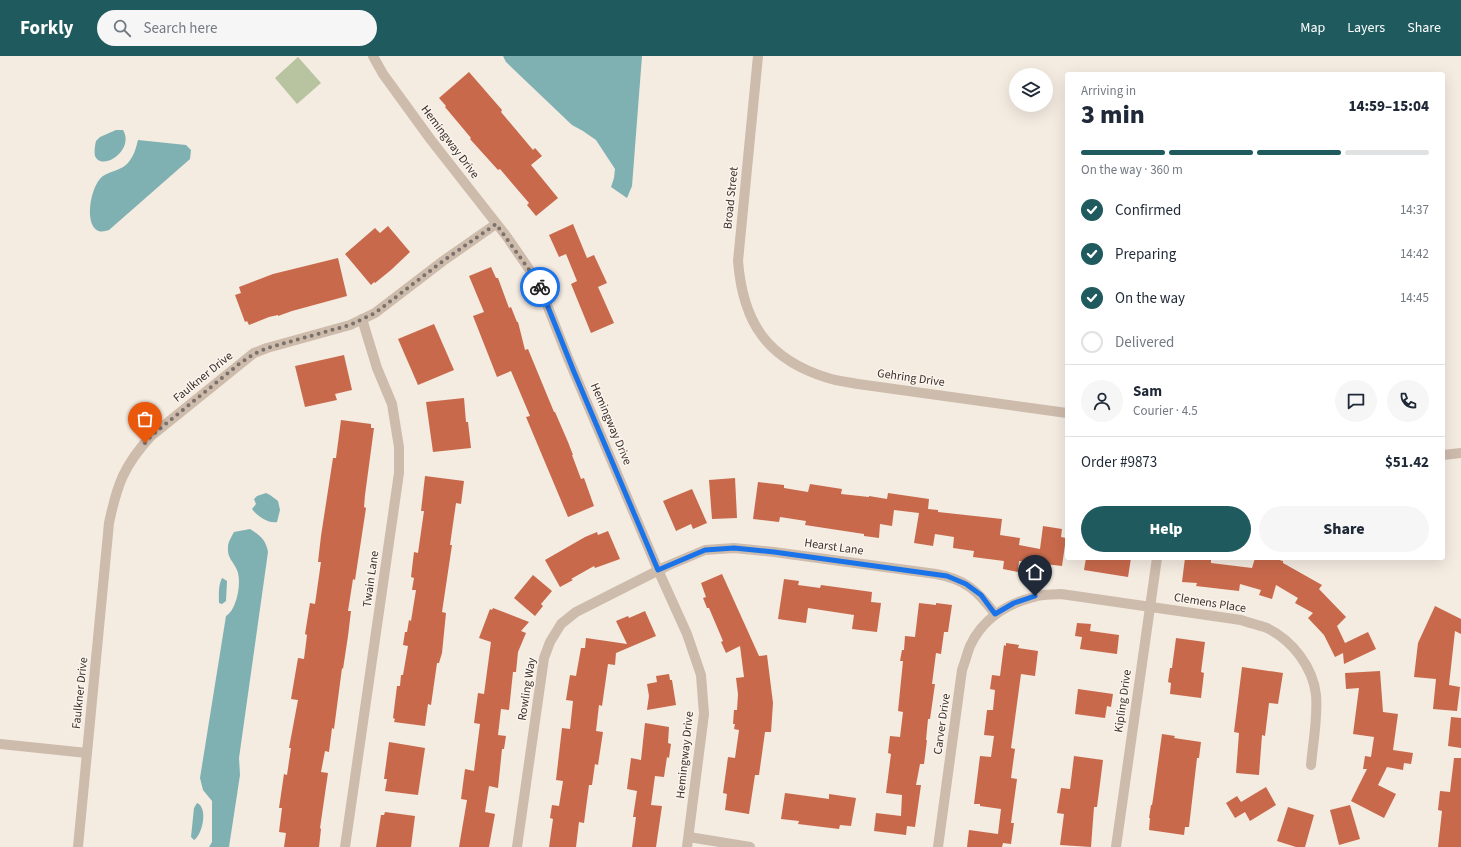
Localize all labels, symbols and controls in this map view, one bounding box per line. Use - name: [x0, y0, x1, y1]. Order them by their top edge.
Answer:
- search box: [97, 10, 377, 46]
- text: Forkly: [20, 15, 73, 42]
- icon: search: [111, 17, 133, 39]
- text: Search here: [143, 18, 217, 39]
- text: Map: [1300, 18, 1325, 38]
- text: Layers: [1347, 18, 1385, 38]
- text: Share: [1407, 18, 1441, 38]
- map controls: [1009, 68, 1053, 112]
- button: layers: [1009, 68, 1053, 112]
- text: Arriving in: [1081, 82, 1136, 100]
- text: 3 min: [1081, 96, 1145, 133]
- text: 14:59–15:04: [1348, 96, 1429, 117]
- street label: Hemingway Drive: [417, 102, 483, 182]
- text: On the way · 360 m: [1081, 161, 1183, 179]
- street label: Broad Street: [719, 166, 743, 230]
- icon: check: [1081, 199, 1103, 221]
- text: Confirmed: [1115, 200, 1181, 221]
- text: 14:37: [1400, 201, 1429, 219]
- icon: check: [1081, 243, 1103, 265]
- text: Preparing: [1115, 244, 1176, 265]
- text: 14:42: [1400, 245, 1429, 263]
- courier: [520, 267, 560, 307]
- icon: bike: [529, 276, 551, 298]
- icon: check: [1081, 287, 1103, 309]
- text: On the way: [1115, 288, 1185, 309]
- text: 14:45: [1400, 289, 1429, 307]
- text: Delivered: [1115, 332, 1174, 353]
- street label: Faulkner Drive: [170, 348, 236, 406]
- street label: Gehring Drive: [876, 365, 946, 391]
- street label: Hemingway Drive: [586, 380, 636, 468]
- button: person: [1081, 380, 1123, 422]
- button: chat: [1335, 380, 1377, 422]
- button: phone: [1387, 380, 1429, 422]
- text: Sam: [1133, 381, 1162, 402]
- pin: [128, 402, 162, 443]
- text: Courier · 4.5: [1133, 402, 1198, 420]
- icon: bag: [134, 408, 156, 430]
- text: Order #9873: [1081, 452, 1157, 473]
- text: $51.42: [1385, 452, 1429, 473]
- button: Help: [1081, 506, 1251, 552]
- button: Share: [1259, 506, 1429, 552]
- street label: Hearst Lane: [803, 534, 865, 560]
- street label: Twain Lane: [359, 550, 383, 608]
- pin: [1018, 555, 1052, 596]
- icon: home: [1024, 561, 1046, 583]
- street label: Clemens Place: [1173, 589, 1247, 617]
- street label: Faulkner Drive: [68, 656, 92, 730]
- street label: Rowling Way: [514, 656, 540, 722]
- street label: Kipling Drive: [1110, 668, 1136, 734]
- street label: Carver Drive: [929, 692, 955, 756]
- street label: Hemingway Drive: [672, 710, 698, 800]

